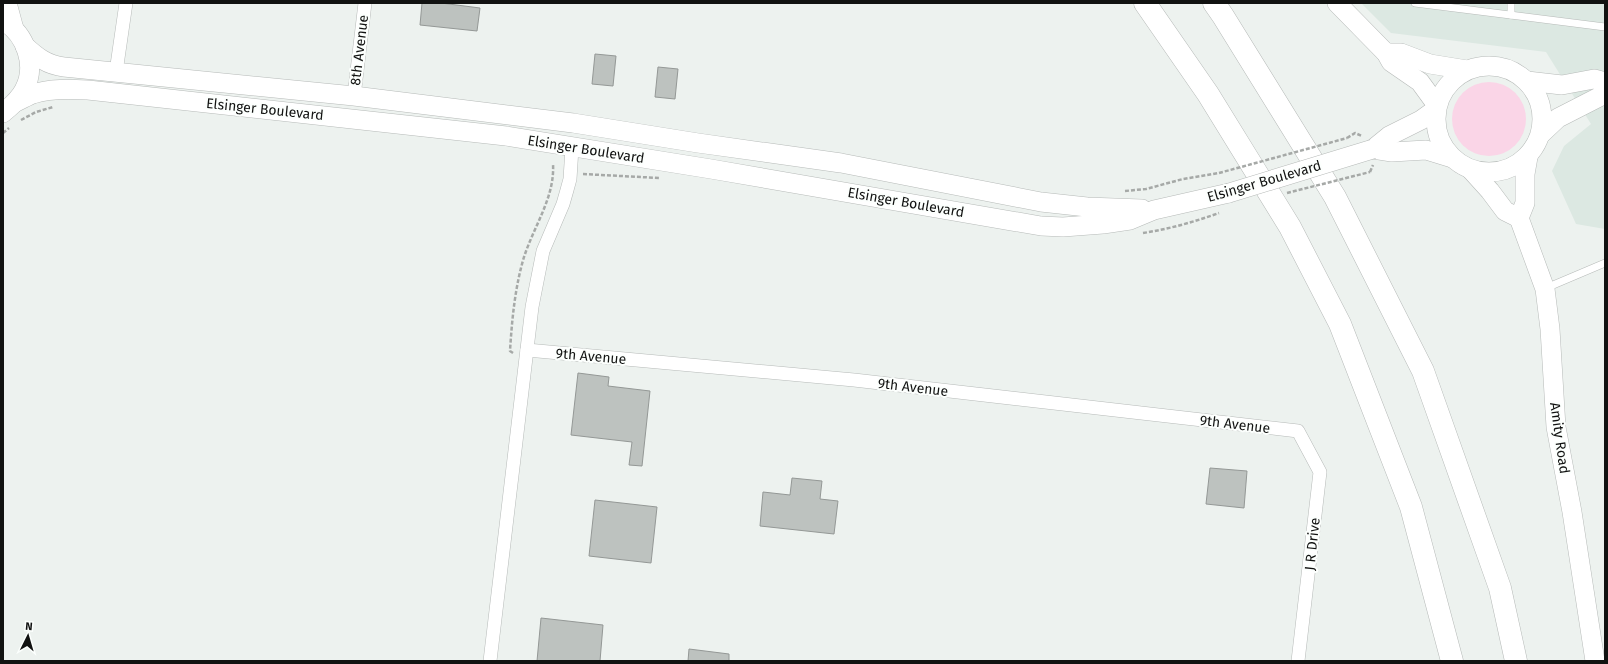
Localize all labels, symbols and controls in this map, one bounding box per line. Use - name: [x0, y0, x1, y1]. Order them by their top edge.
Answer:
- street label: 8th Avenue: [347, 14, 372, 86]
- street label: Elsinger Boulevard: [205, 95, 325, 124]
- street label: Elsinger Boulevard: [526, 132, 646, 167]
- street label: Elsinger Boulevard: [1205, 157, 1323, 206]
- street label: Elsinger Boulevard: [846, 184, 966, 221]
- street label: 9th Avenue: [555, 345, 627, 368]
- street label: 9th Avenue: [877, 375, 949, 400]
- street label: Amity Road: [1546, 401, 1573, 475]
- street label: 9th Avenue: [1199, 412, 1271, 437]
- street label: J R Drive: [1301, 517, 1324, 571]
- north arrow: [8, 616, 48, 656]
- text: N: [25, 620, 33, 633]

